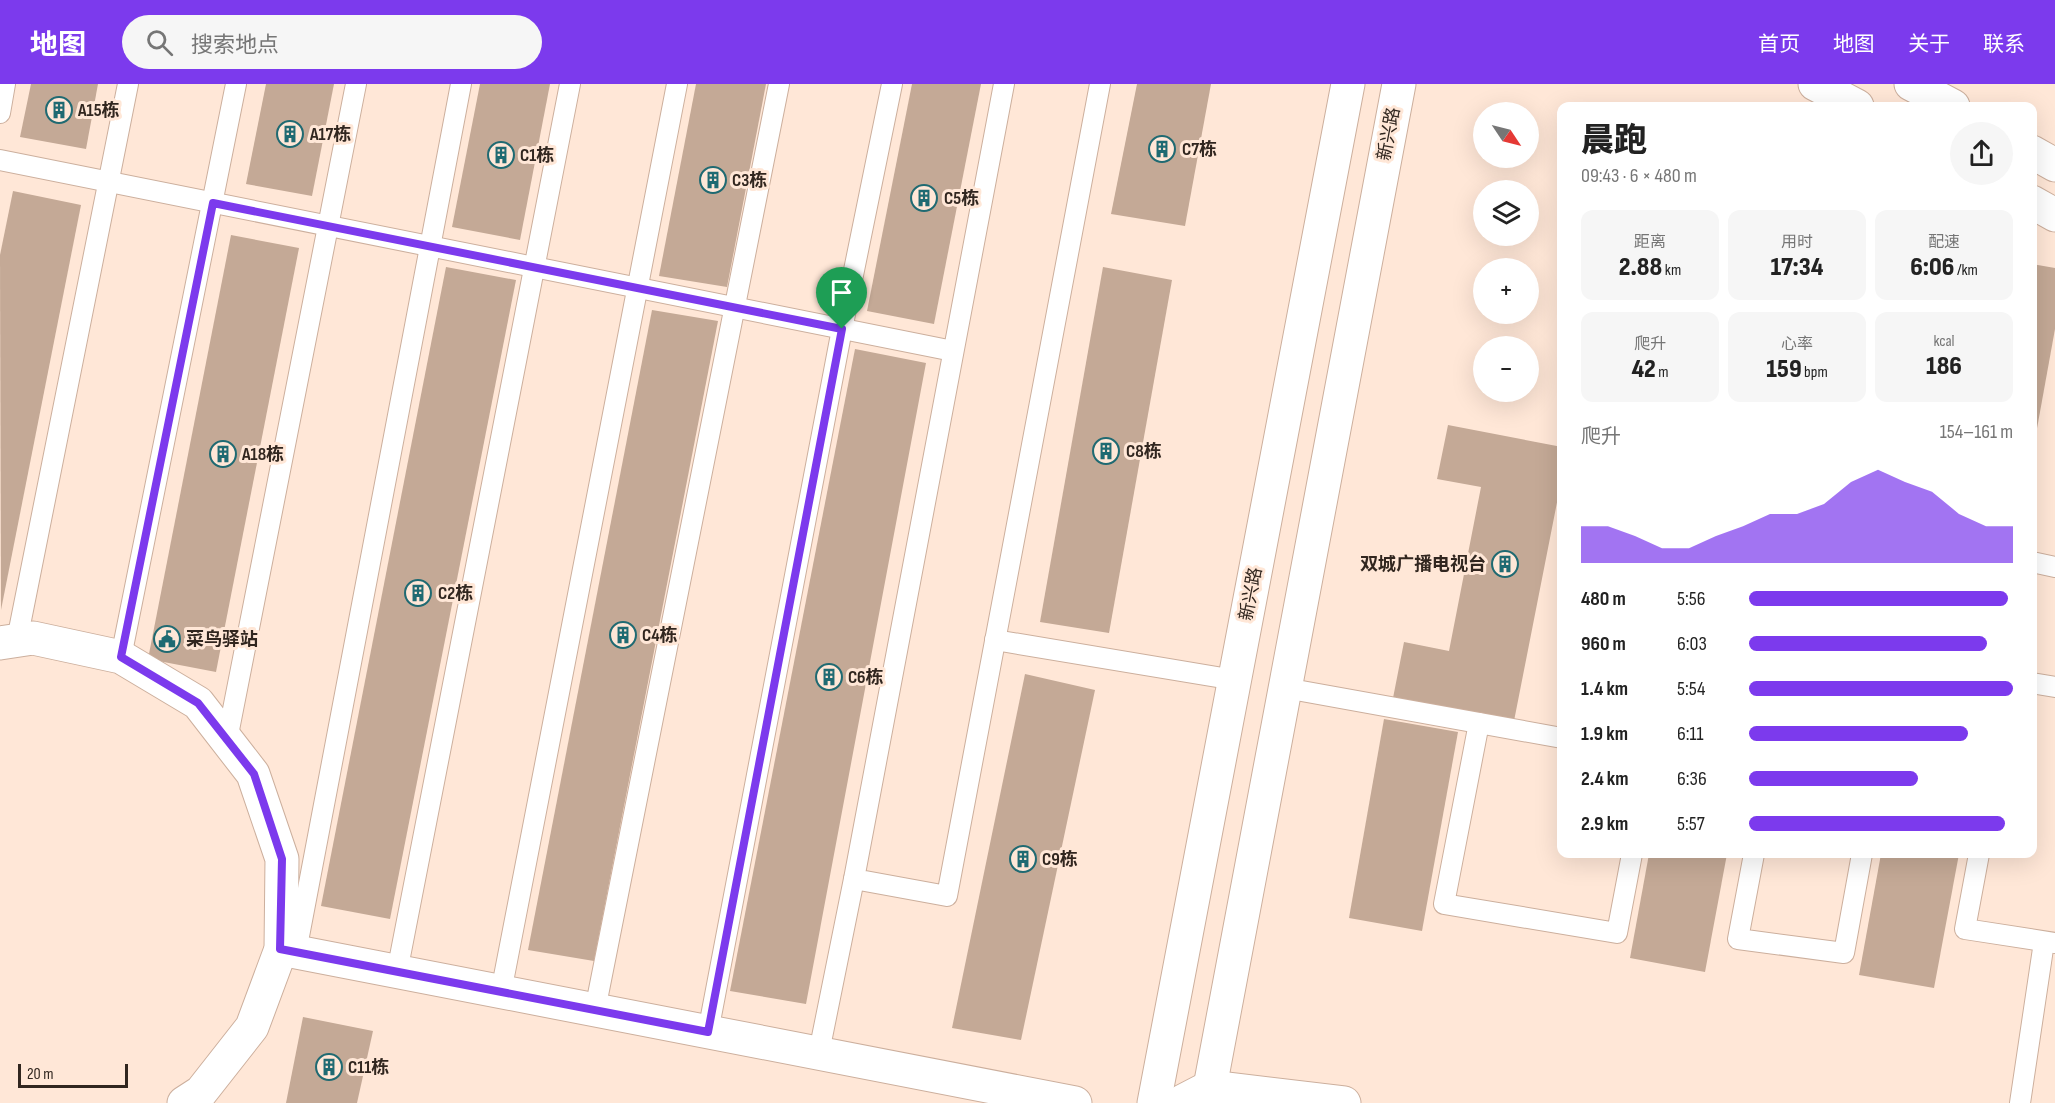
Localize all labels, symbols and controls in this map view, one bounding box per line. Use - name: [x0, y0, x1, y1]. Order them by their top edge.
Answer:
- search box: [122, 15, 542, 69]
- icon: search: [143, 26, 176, 59]
- text: 地图: [30, 29, 86, 62]
- text: 搜索地点: [191, 32, 279, 59]
- text: 首页: [1758, 32, 1800, 57]
- text: 地图: [1833, 32, 1875, 57]
- text: 关于: [1908, 32, 1950, 57]
- text: 联系: [1983, 32, 2025, 57]
- building icon: A15栋: [44, 95, 74, 125]
- place label: A15栋: [77, 100, 120, 121]
- north arrow: [1473, 102, 1539, 168]
- map controls: [1473, 102, 1539, 402]
- street label: 新兴路: [1374, 105, 1404, 163]
- building icon: A17栋: [275, 119, 305, 149]
- text: 晨跑: [1581, 121, 1647, 161]
- button: share: [1950, 122, 2013, 185]
- place label: A17栋: [309, 124, 351, 145]
- building icon: C7栋: [1147, 134, 1177, 164]
- place label: C7栋: [1182, 139, 1217, 160]
- building icon: C1栋: [486, 140, 516, 170]
- place label: C1栋: [520, 145, 554, 166]
- text: 09:43 · 6 × 480 m: [1581, 164, 1697, 188]
- building icon: C3栋: [698, 165, 728, 195]
- place label: C3栋: [732, 170, 767, 191]
- button: layers: [1473, 180, 1539, 246]
- building icon: C5栋: [909, 183, 939, 213]
- place label: C5栋: [944, 188, 979, 209]
- text: 距离: [1634, 233, 1666, 252]
- text: 用时: [1781, 233, 1813, 252]
- text: 配速: [1928, 233, 1960, 252]
- text: 2.88: [1619, 252, 1662, 283]
- text: 17:34: [1771, 252, 1824, 283]
- text: 6:06: [1910, 252, 1954, 283]
- button: +: [1473, 258, 1539, 324]
- text: km: [1662, 261, 1681, 280]
- text: /km: [1954, 261, 1978, 280]
- pin: [816, 267, 867, 329]
- icon: arrive: [825, 276, 858, 309]
- text: kcal: [1933, 332, 1955, 351]
- text: 爬升: [1634, 335, 1666, 354]
- text: 心率: [1781, 335, 1813, 354]
- button: −: [1473, 336, 1539, 402]
- text: 186: [1926, 351, 1962, 382]
- text: 42: [1631, 354, 1656, 385]
- text: 159: [1766, 354, 1802, 385]
- text: m: [1656, 363, 1669, 382]
- text: bpm: [1802, 363, 1828, 382]
- text: 154–161 m: [1940, 420, 2013, 444]
- text: 爬升: [1581, 425, 1621, 449]
- building icon: C8栋: [1091, 436, 1121, 466]
- building icon: A18栋: [208, 439, 238, 469]
- place label: C8栋: [1126, 441, 1162, 462]
- place label: A18栋: [241, 444, 284, 465]
- building icon: 双城广播电视台: [1490, 549, 1520, 579]
- place label: 双城广播电视台: [1360, 554, 1486, 575]
- street label: 新兴路: [1236, 565, 1266, 623]
- building icon: C2栋: [403, 578, 433, 608]
- place label: C2栋: [438, 583, 473, 604]
- text: 480 m: [1581, 587, 1626, 611]
- text: 5:56: [1677, 587, 1706, 611]
- building icon: C4栋: [608, 620, 638, 650]
- public building icon: 菜鸟驿站: [152, 624, 182, 654]
- place label: C4栋: [642, 625, 678, 646]
- place label: 菜鸟驿站: [186, 629, 258, 650]
- text: 960 m: [1581, 632, 1626, 656]
- text: 6:03: [1677, 632, 1707, 656]
- building icon: C6栋: [814, 662, 844, 692]
- place label: C6栋: [848, 667, 883, 688]
- text: 1.4 km: [1581, 677, 1628, 701]
- text: 5:54: [1677, 677, 1705, 701]
- text: 1.9 km: [1581, 722, 1628, 746]
- text: 6:11: [1677, 722, 1704, 746]
- text: 2.4 km: [1581, 767, 1629, 791]
- text: 6:36: [1677, 767, 1707, 791]
- text: 2.9 km: [1581, 812, 1628, 836]
- text: 5:57: [1677, 812, 1705, 836]
- building icon: C9栋: [1008, 844, 1038, 874]
- place label: C9栋: [1042, 849, 1078, 870]
- building icon: C11栋: [314, 1052, 344, 1082]
- place label: C11栋: [348, 1057, 389, 1078]
- scale bar: [18, 1061, 128, 1088]
- text: 20 m: [27, 1065, 54, 1084]

